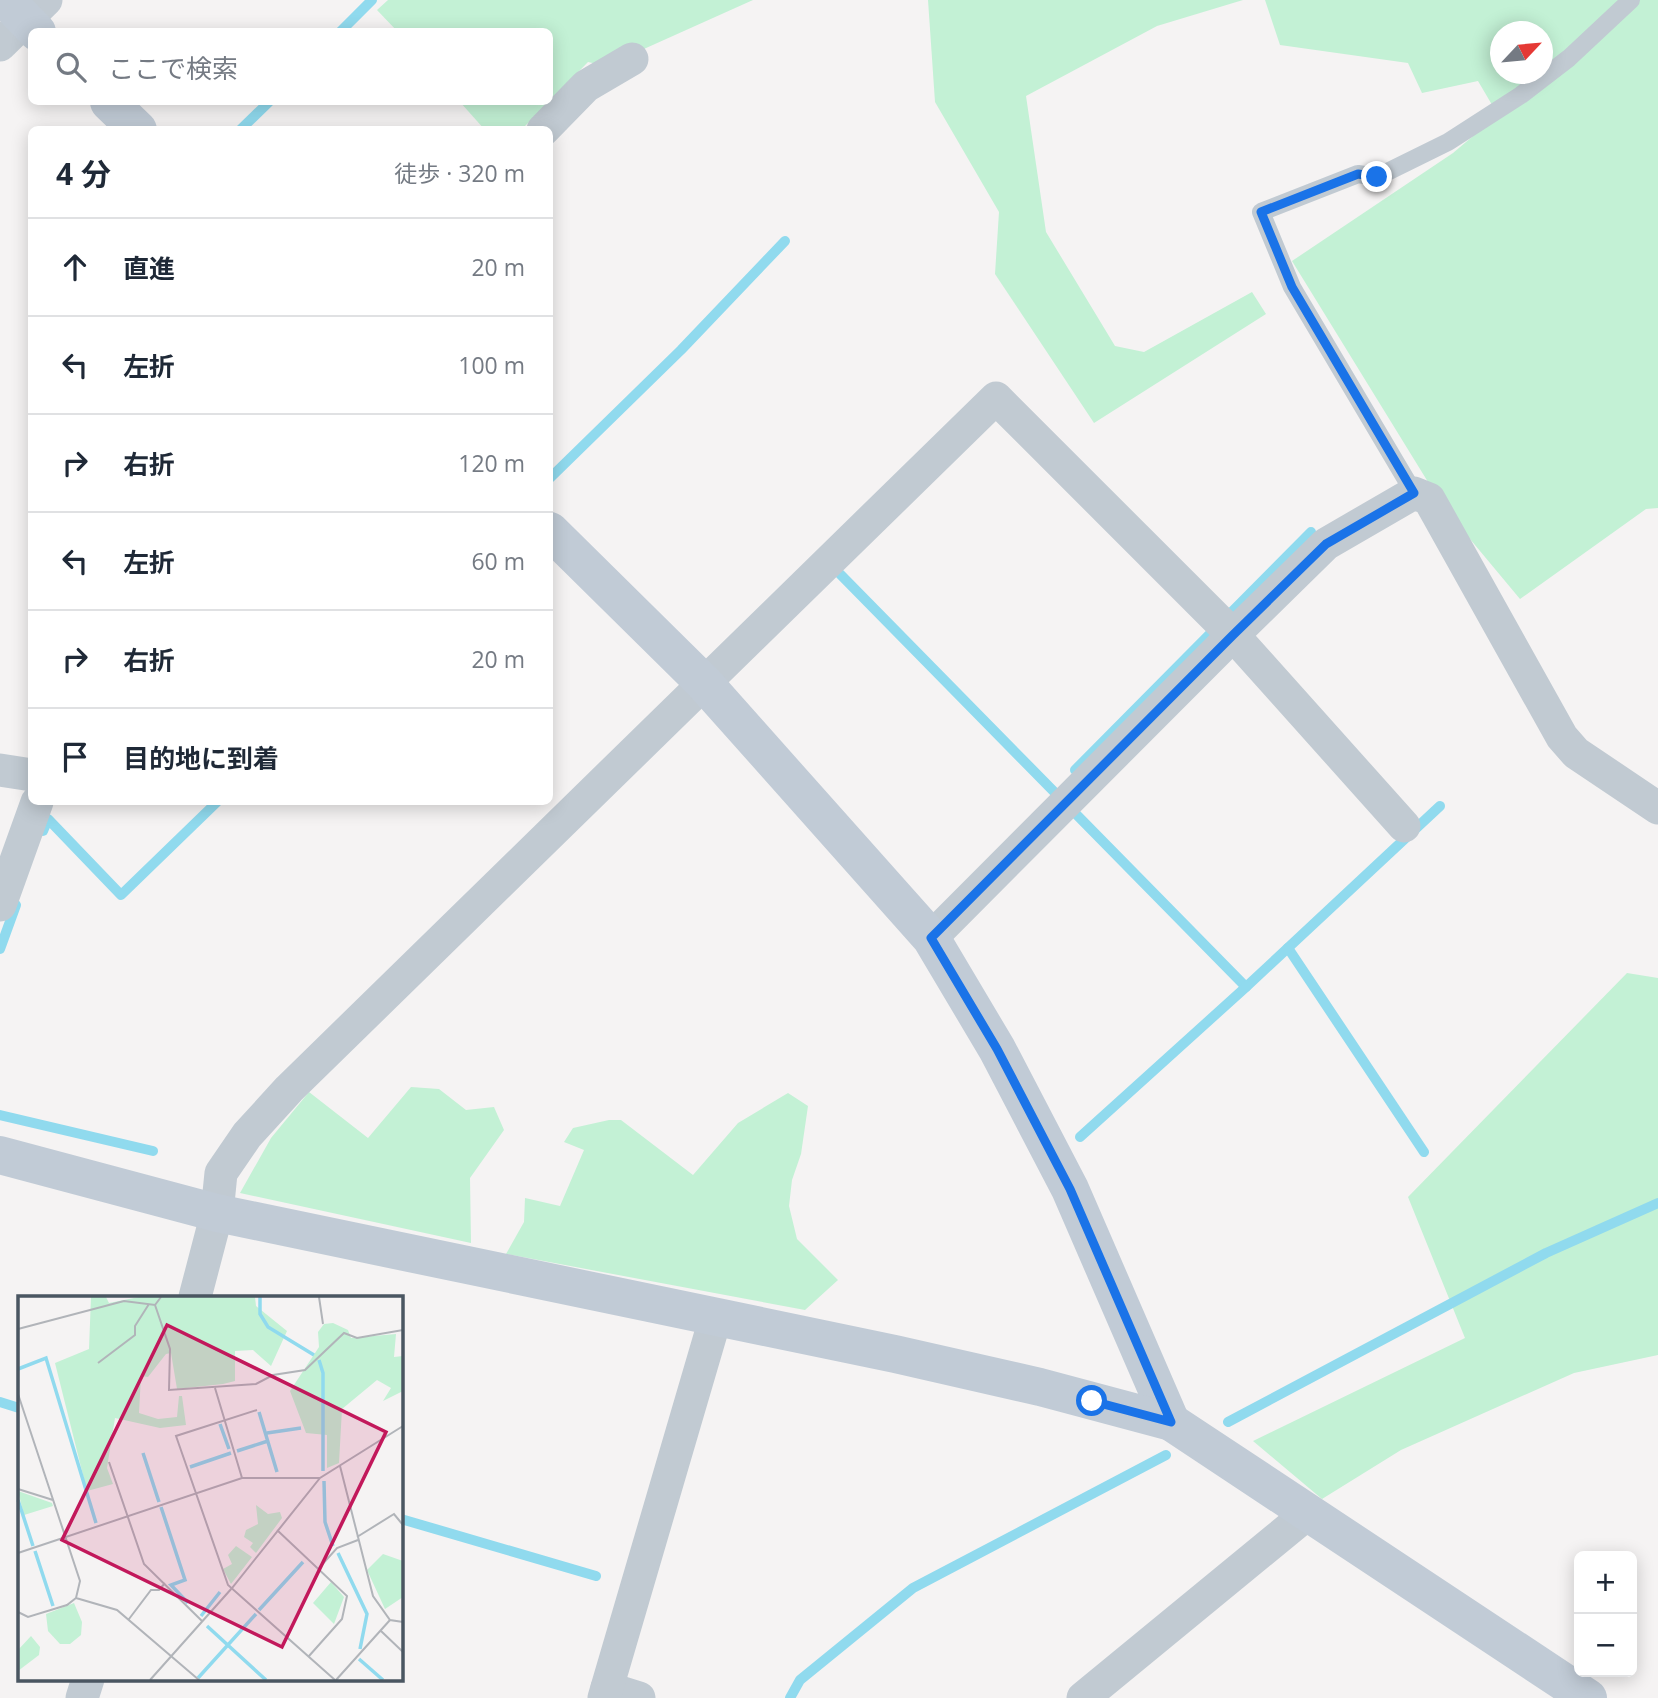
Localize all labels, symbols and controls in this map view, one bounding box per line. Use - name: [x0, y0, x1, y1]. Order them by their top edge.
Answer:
- north arrow: [1490, 21, 1553, 84]
- search box: [28, 28, 553, 105]
- icon: search: [52, 48, 90, 86]
- text: ここで検索: [108, 50, 238, 86]
- text: 4 分: [56, 153, 111, 194]
- text: 徒歩 · 320 m: [394, 157, 525, 189]
- route end: [1361, 161, 1392, 192]
- icon: ahead: [56, 248, 94, 286]
- text: 直進: [123, 250, 175, 286]
- text: 20 m: [471, 251, 525, 283]
- icon: left: [56, 346, 94, 384]
- text: 左折: [123, 348, 175, 384]
- text: 100 m: [458, 349, 525, 381]
- icon: right: [56, 444, 94, 482]
- text: 右折: [123, 446, 175, 482]
- text: 120 m: [458, 447, 525, 479]
- icon: left: [56, 542, 94, 580]
- text: 左折: [123, 544, 175, 580]
- text: 60 m: [471, 545, 525, 577]
- icon: right: [56, 640, 94, 678]
- text: 右折: [123, 642, 175, 678]
- text: 20 m: [471, 643, 525, 675]
- icon: arrive: [56, 738, 94, 776]
- text: 目的地に到着: [123, 740, 279, 776]
- inset map: [18, 1296, 402, 1680]
- route start: [1076, 1385, 1107, 1416]
- map controls: [1574, 1551, 1637, 1677]
- button: +: [1574, 1551, 1637, 1614]
- button: −: [1574, 1614, 1637, 1677]

